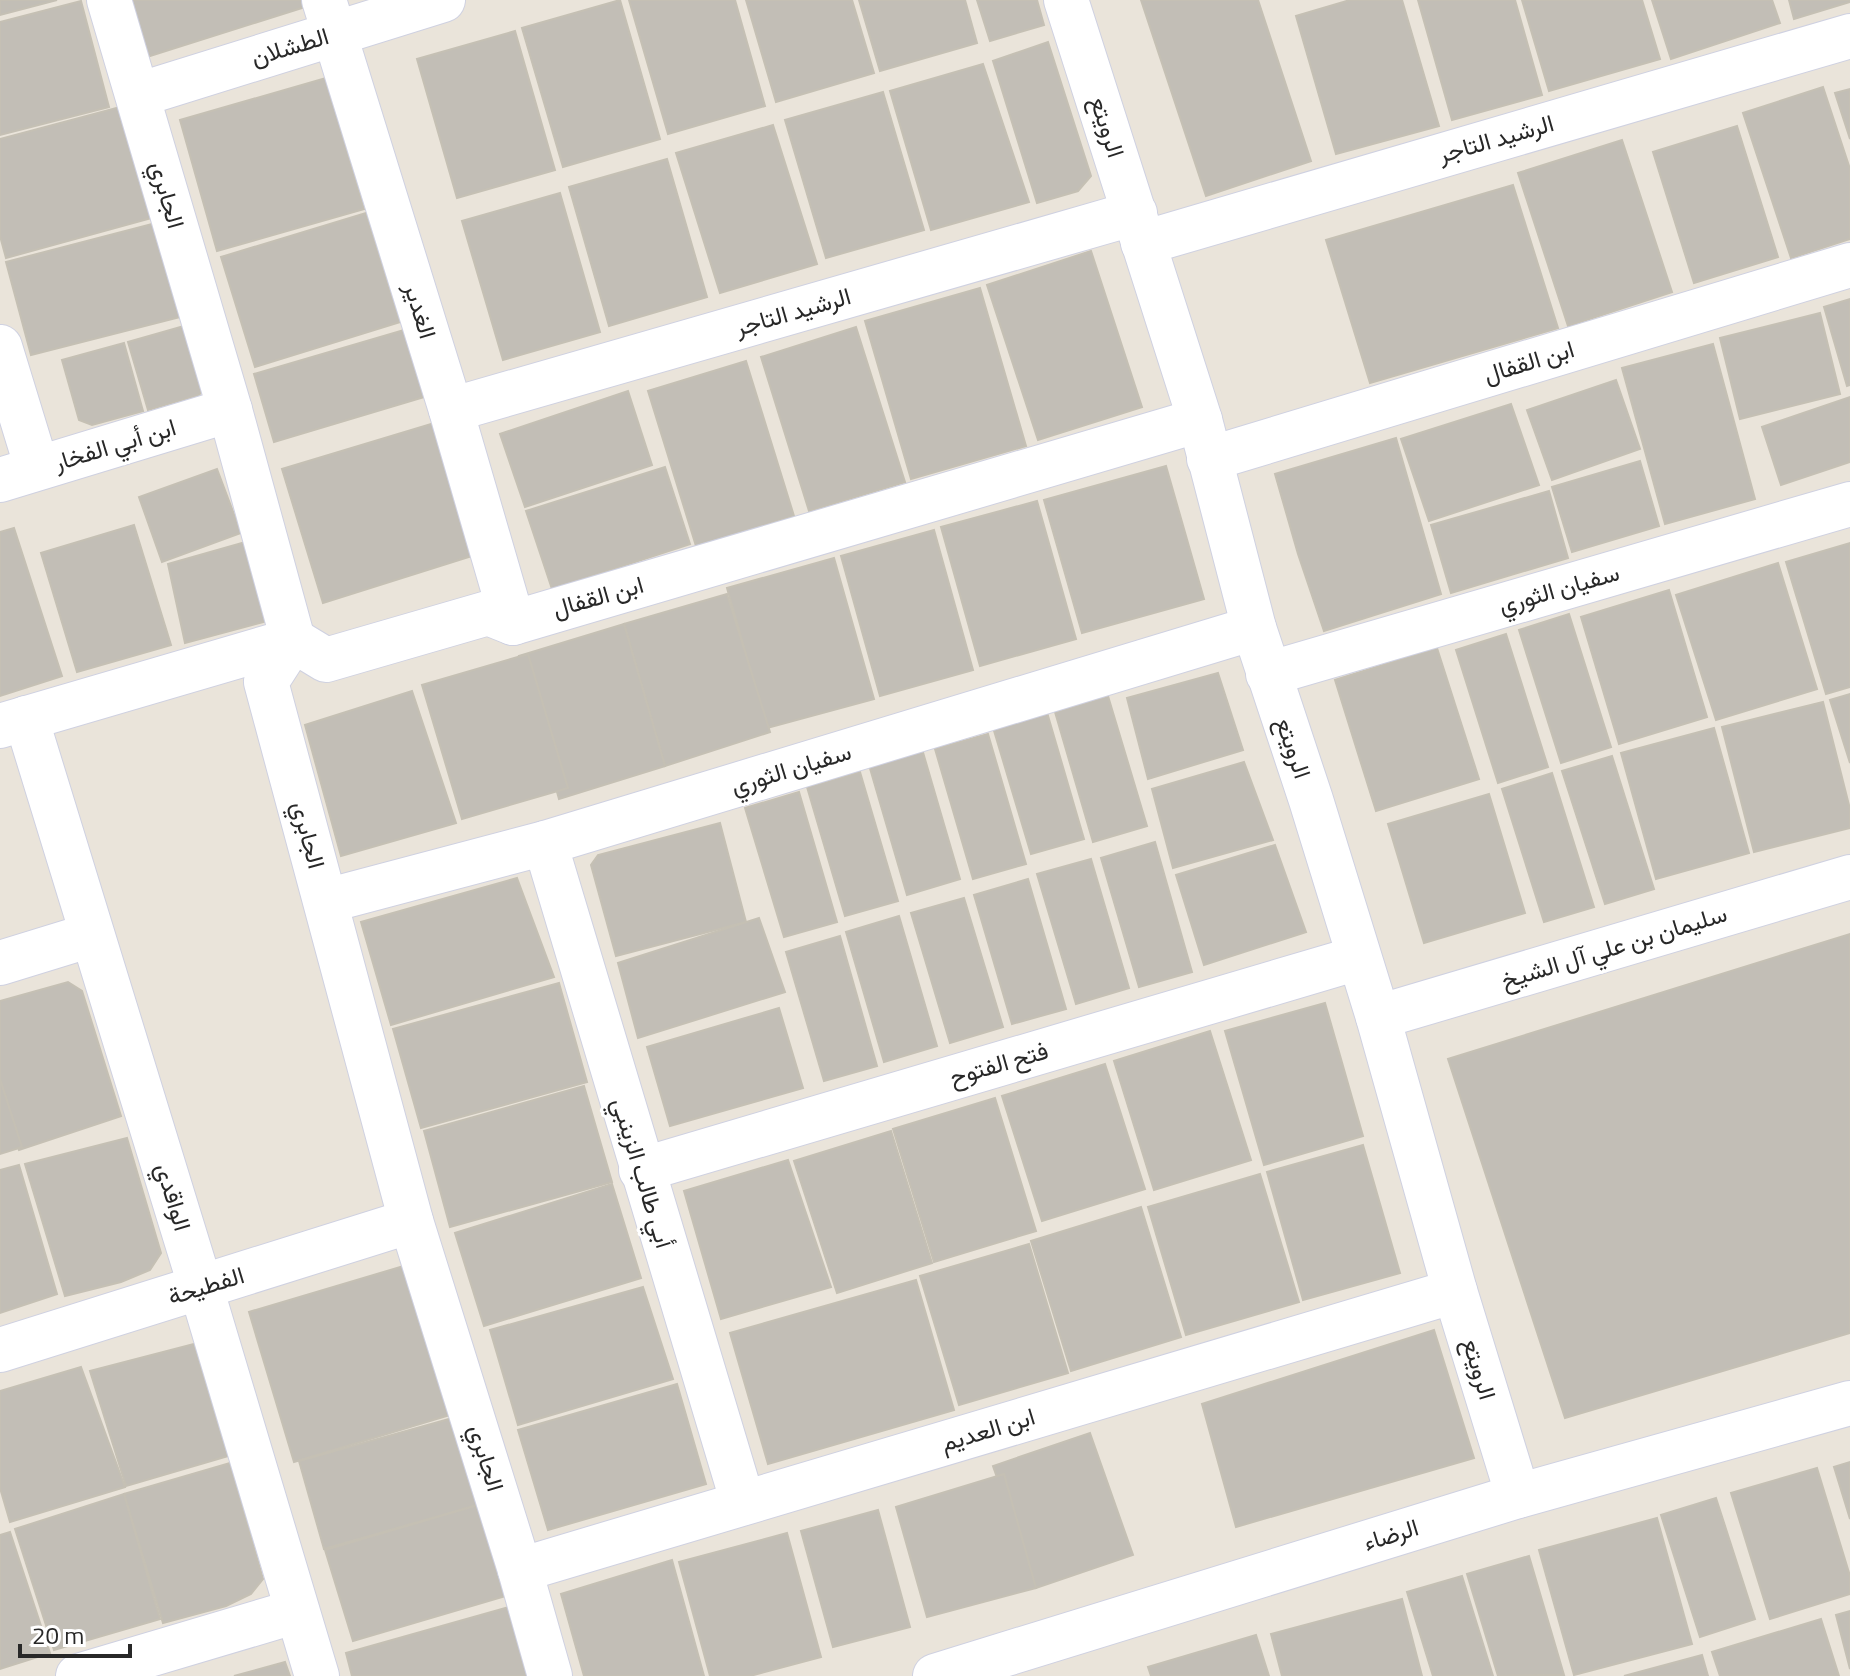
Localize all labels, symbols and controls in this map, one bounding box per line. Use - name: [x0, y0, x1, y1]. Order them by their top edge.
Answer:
- street label: الطشلان: [246, 17, 333, 75]
- street label: الرويتع: [1081, 91, 1135, 162]
- street label: الرشيد التاجر: [1433, 104, 1558, 172]
- street label: الجابري: [139, 157, 195, 233]
- street label: الغدير: [395, 277, 446, 343]
- street label: الرشيد التاجر: [730, 277, 855, 345]
- street label: ابن القفال: [1479, 330, 1579, 392]
- street label: ابن أبي الفخار: [48, 408, 181, 482]
- street label: سفيان الثوري: [1494, 554, 1624, 624]
- street label: ابن القفال: [548, 566, 647, 626]
- street label: الرويتع: [1267, 712, 1321, 783]
- street label: سفيان الثوري: [726, 733, 856, 805]
- street label: الجابري: [281, 797, 335, 873]
- street label: سليمان بن علي آل الشيخ: [1496, 895, 1732, 999]
- street label: فتح الفتوح: [945, 1032, 1052, 1094]
- street label: أبي طالب الزينبي: [601, 1093, 683, 1253]
- street label: الواقدي: [145, 1158, 201, 1236]
- street label: الفطيحة: [163, 1256, 248, 1314]
- street label: الرويتع: [1454, 1334, 1506, 1404]
- street label: ابن العديم: [936, 1398, 1039, 1460]
- street label: الجابري: [458, 1420, 514, 1496]
- street label: الرضاء: [1359, 1509, 1423, 1559]
- scale bar: [20, 1608, 130, 1658]
- text: 20 m: [32, 1617, 84, 1653]

